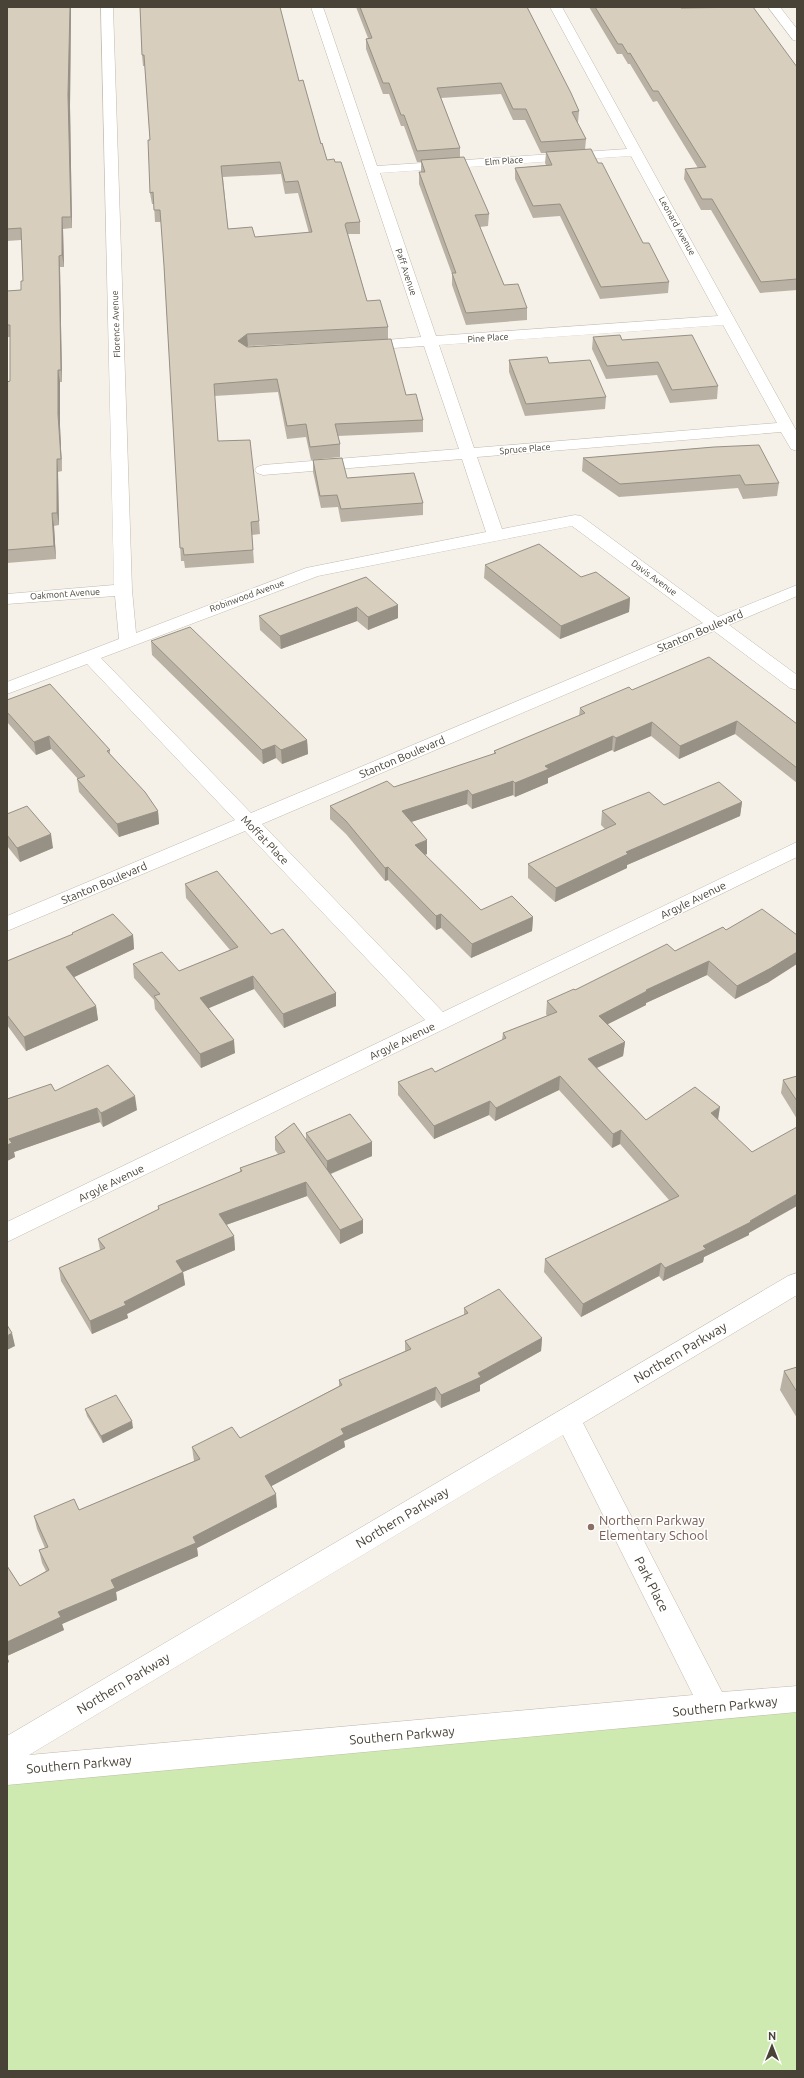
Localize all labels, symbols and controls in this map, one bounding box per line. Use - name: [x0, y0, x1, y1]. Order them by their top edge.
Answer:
- street label: Elm Place: [484, 155, 524, 167]
- street label: Leonard Avenue: [657, 195, 697, 257]
- street label: Paff Avenue: [393, 247, 419, 297]
- street label: Florence Avenue: [110, 290, 122, 358]
- street label: Pine Place: [467, 332, 509, 344]
- street label: Spruce Place: [499, 442, 551, 456]
- street label: Davis Avenue: [629, 558, 679, 598]
- street label: Robinwood Avenue: [208, 578, 286, 614]
- street label: Oakmont Avenue: [30, 587, 100, 601]
- street label: Stanton Boulevard: [655, 608, 745, 654]
- street label: Stanton Boulevard: [357, 734, 447, 780]
- street label: Moffat Place: [239, 813, 291, 867]
- street label: Stanton Boulevard: [59, 860, 149, 906]
- street label: Argyle Avenue: [658, 879, 728, 921]
- street label: Argyle Avenue: [367, 1020, 437, 1062]
- street label: Argyle Avenue: [76, 1162, 146, 1204]
- street label: Northern Parkway: [631, 1319, 729, 1385]
- street label: Northern Parkway: [353, 1484, 451, 1550]
- place label: Northern Parkway Elementary School: [599, 1513, 708, 1542]
- marker: Northern Parkway Elementary School: [586, 1522, 596, 1532]
- street label: Park Place: [632, 1554, 672, 1614]
- street label: Northern Parkway: [74, 1650, 172, 1716]
- street label: Southern Parkway: [672, 1694, 778, 1718]
- street label: Southern Parkway: [349, 1723, 455, 1747]
- street label: Southern Parkway: [26, 1752, 132, 1776]
- north arrow: [752, 2026, 792, 2066]
- text: N: [768, 2030, 776, 2042]

